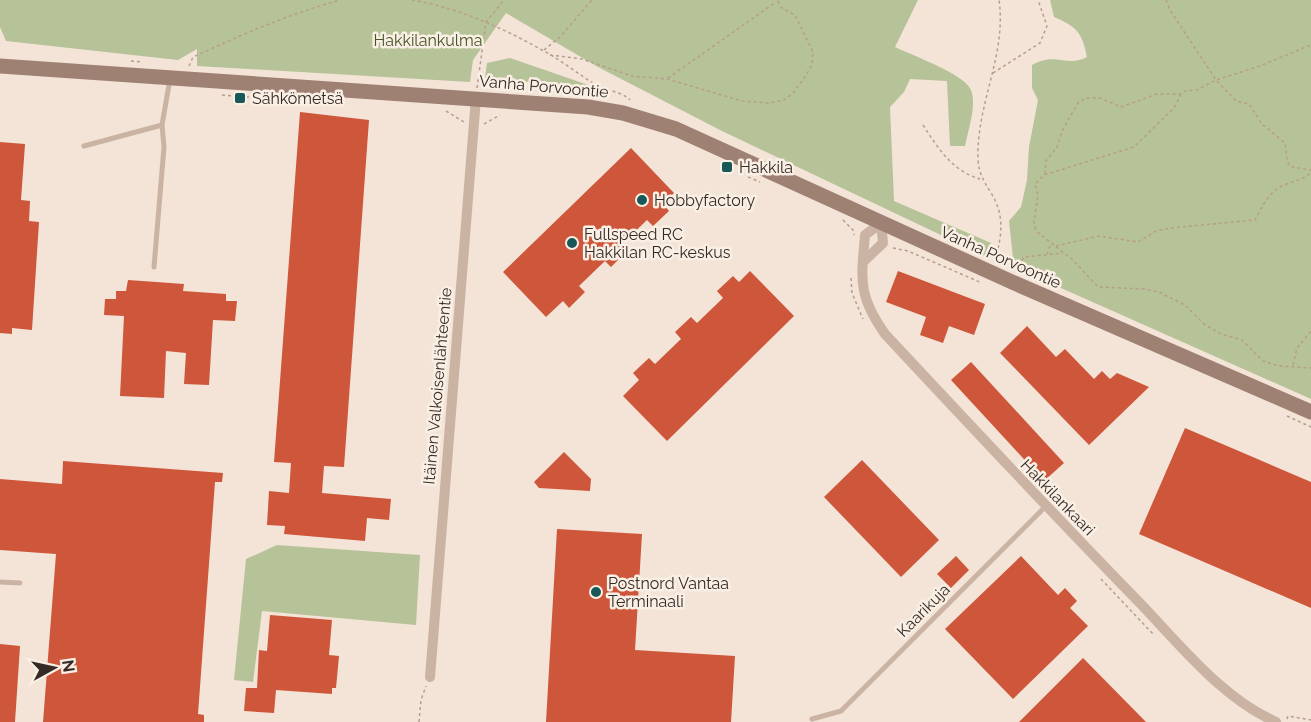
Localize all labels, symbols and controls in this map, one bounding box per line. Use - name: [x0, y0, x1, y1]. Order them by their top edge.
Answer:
- park label: Hakkilankulma: [373, 31, 483, 50]
- street label: Vanha Porvoontie: [478, 71, 609, 102]
- place label: Sähkömetsä: [252, 89, 343, 108]
- marker: Sähkömetsä: [233, 91, 247, 105]
- place label: Hakkila: [739, 158, 793, 177]
- marker: Hakkila: [720, 160, 734, 174]
- place label: Hobbyfactory: [654, 191, 755, 210]
- marker: Hobbyfactory: [635, 193, 649, 207]
- street label: Vanha Porvoontie: [938, 222, 1064, 293]
- place label: Fullspeed RC Hakkilan RC-keskus: [584, 225, 731, 262]
- marker: Fullspeed RC Hakkilan RC-keskus: [565, 236, 579, 250]
- street label: Itäinen Valkoisenlähteentie: [419, 287, 456, 485]
- street label: Hakkilankaari: [1017, 455, 1099, 539]
- place label: Postnord Vantaa Terminaali: [608, 574, 729, 611]
- street label: Kaarikuja: [893, 580, 954, 641]
- marker: Postnord Vantaa Terminaali: [589, 585, 603, 599]
- north arrow: [24, 638, 84, 698]
- text: N: [58, 659, 79, 673]

